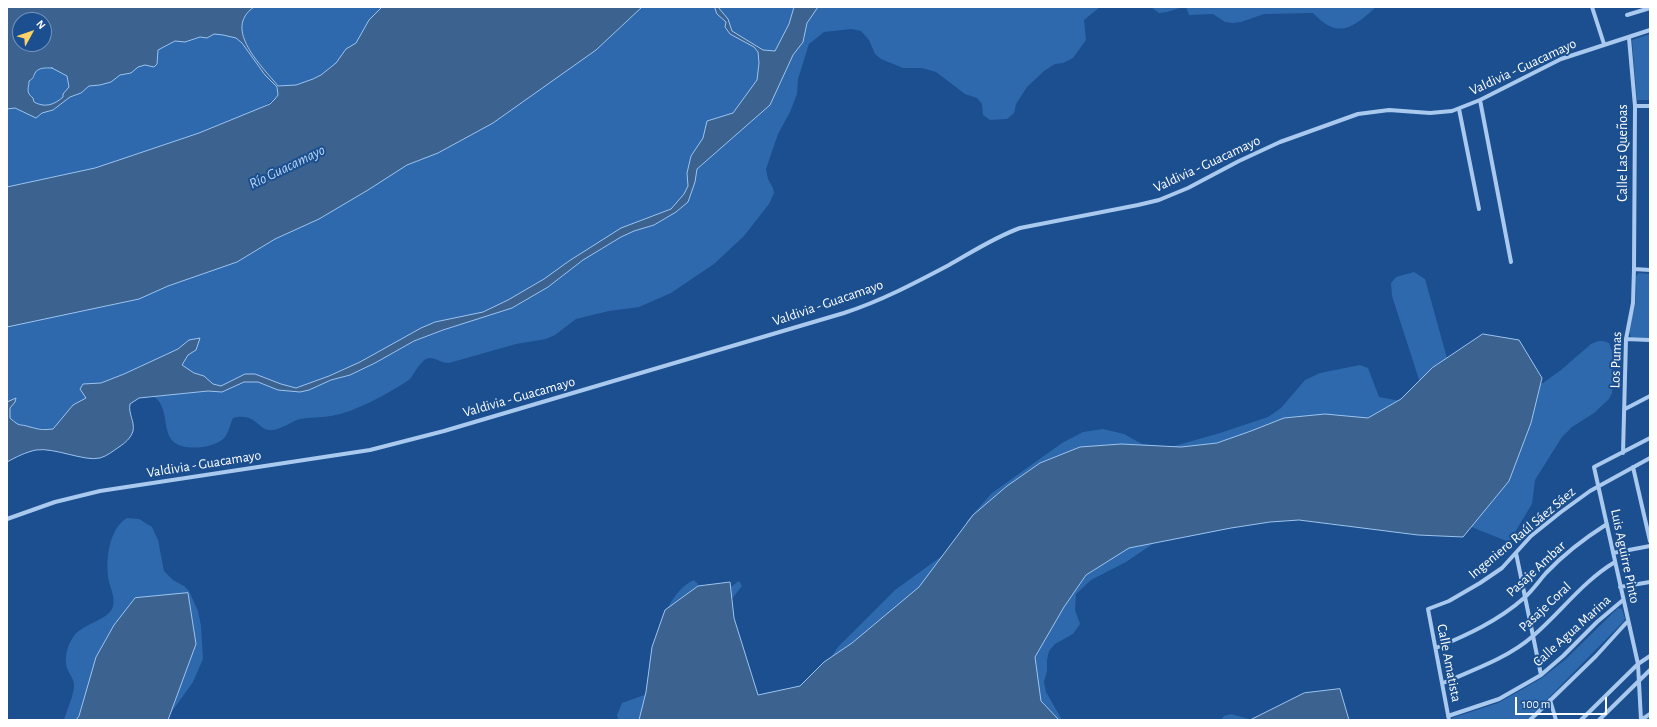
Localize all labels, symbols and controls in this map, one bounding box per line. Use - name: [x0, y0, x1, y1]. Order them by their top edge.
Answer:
- north arrow: [12, 12, 52, 52]
- text: N: [34, 18, 47, 31]
- street label: Valdivia - Guacamayo: [1467, 35, 1579, 99]
- street label: Calle Las Queñoas: [1615, 104, 1631, 202]
- street label: Valdivia - Guacamayo: [1151, 132, 1263, 196]
- water label: Río Guacamayo: [246, 141, 328, 193]
- street label: Valdivia - Guacamayo: [771, 276, 885, 330]
- street label: Los Pumas: [1607, 331, 1625, 389]
- street label: Valdivia - Guacamayo: [461, 373, 577, 421]
- street label: Valdivia - Guacamayo: [145, 447, 263, 481]
- street label: Ingeniero Raúl Sáez Sáez: [1465, 483, 1579, 583]
- street label: Luis Aguirre Pinto: [1607, 507, 1643, 605]
- street label: Pasaje Ambar: [1503, 537, 1569, 601]
- street label: Pasaje Coral: [1515, 579, 1575, 635]
- street label: Calle Agua Marina: [1530, 592, 1614, 670]
- street label: Calle Amatista: [1433, 623, 1465, 703]
- scale bar: [1517, 689, 1609, 715]
- text: 100 m: [1522, 698, 1550, 710]

